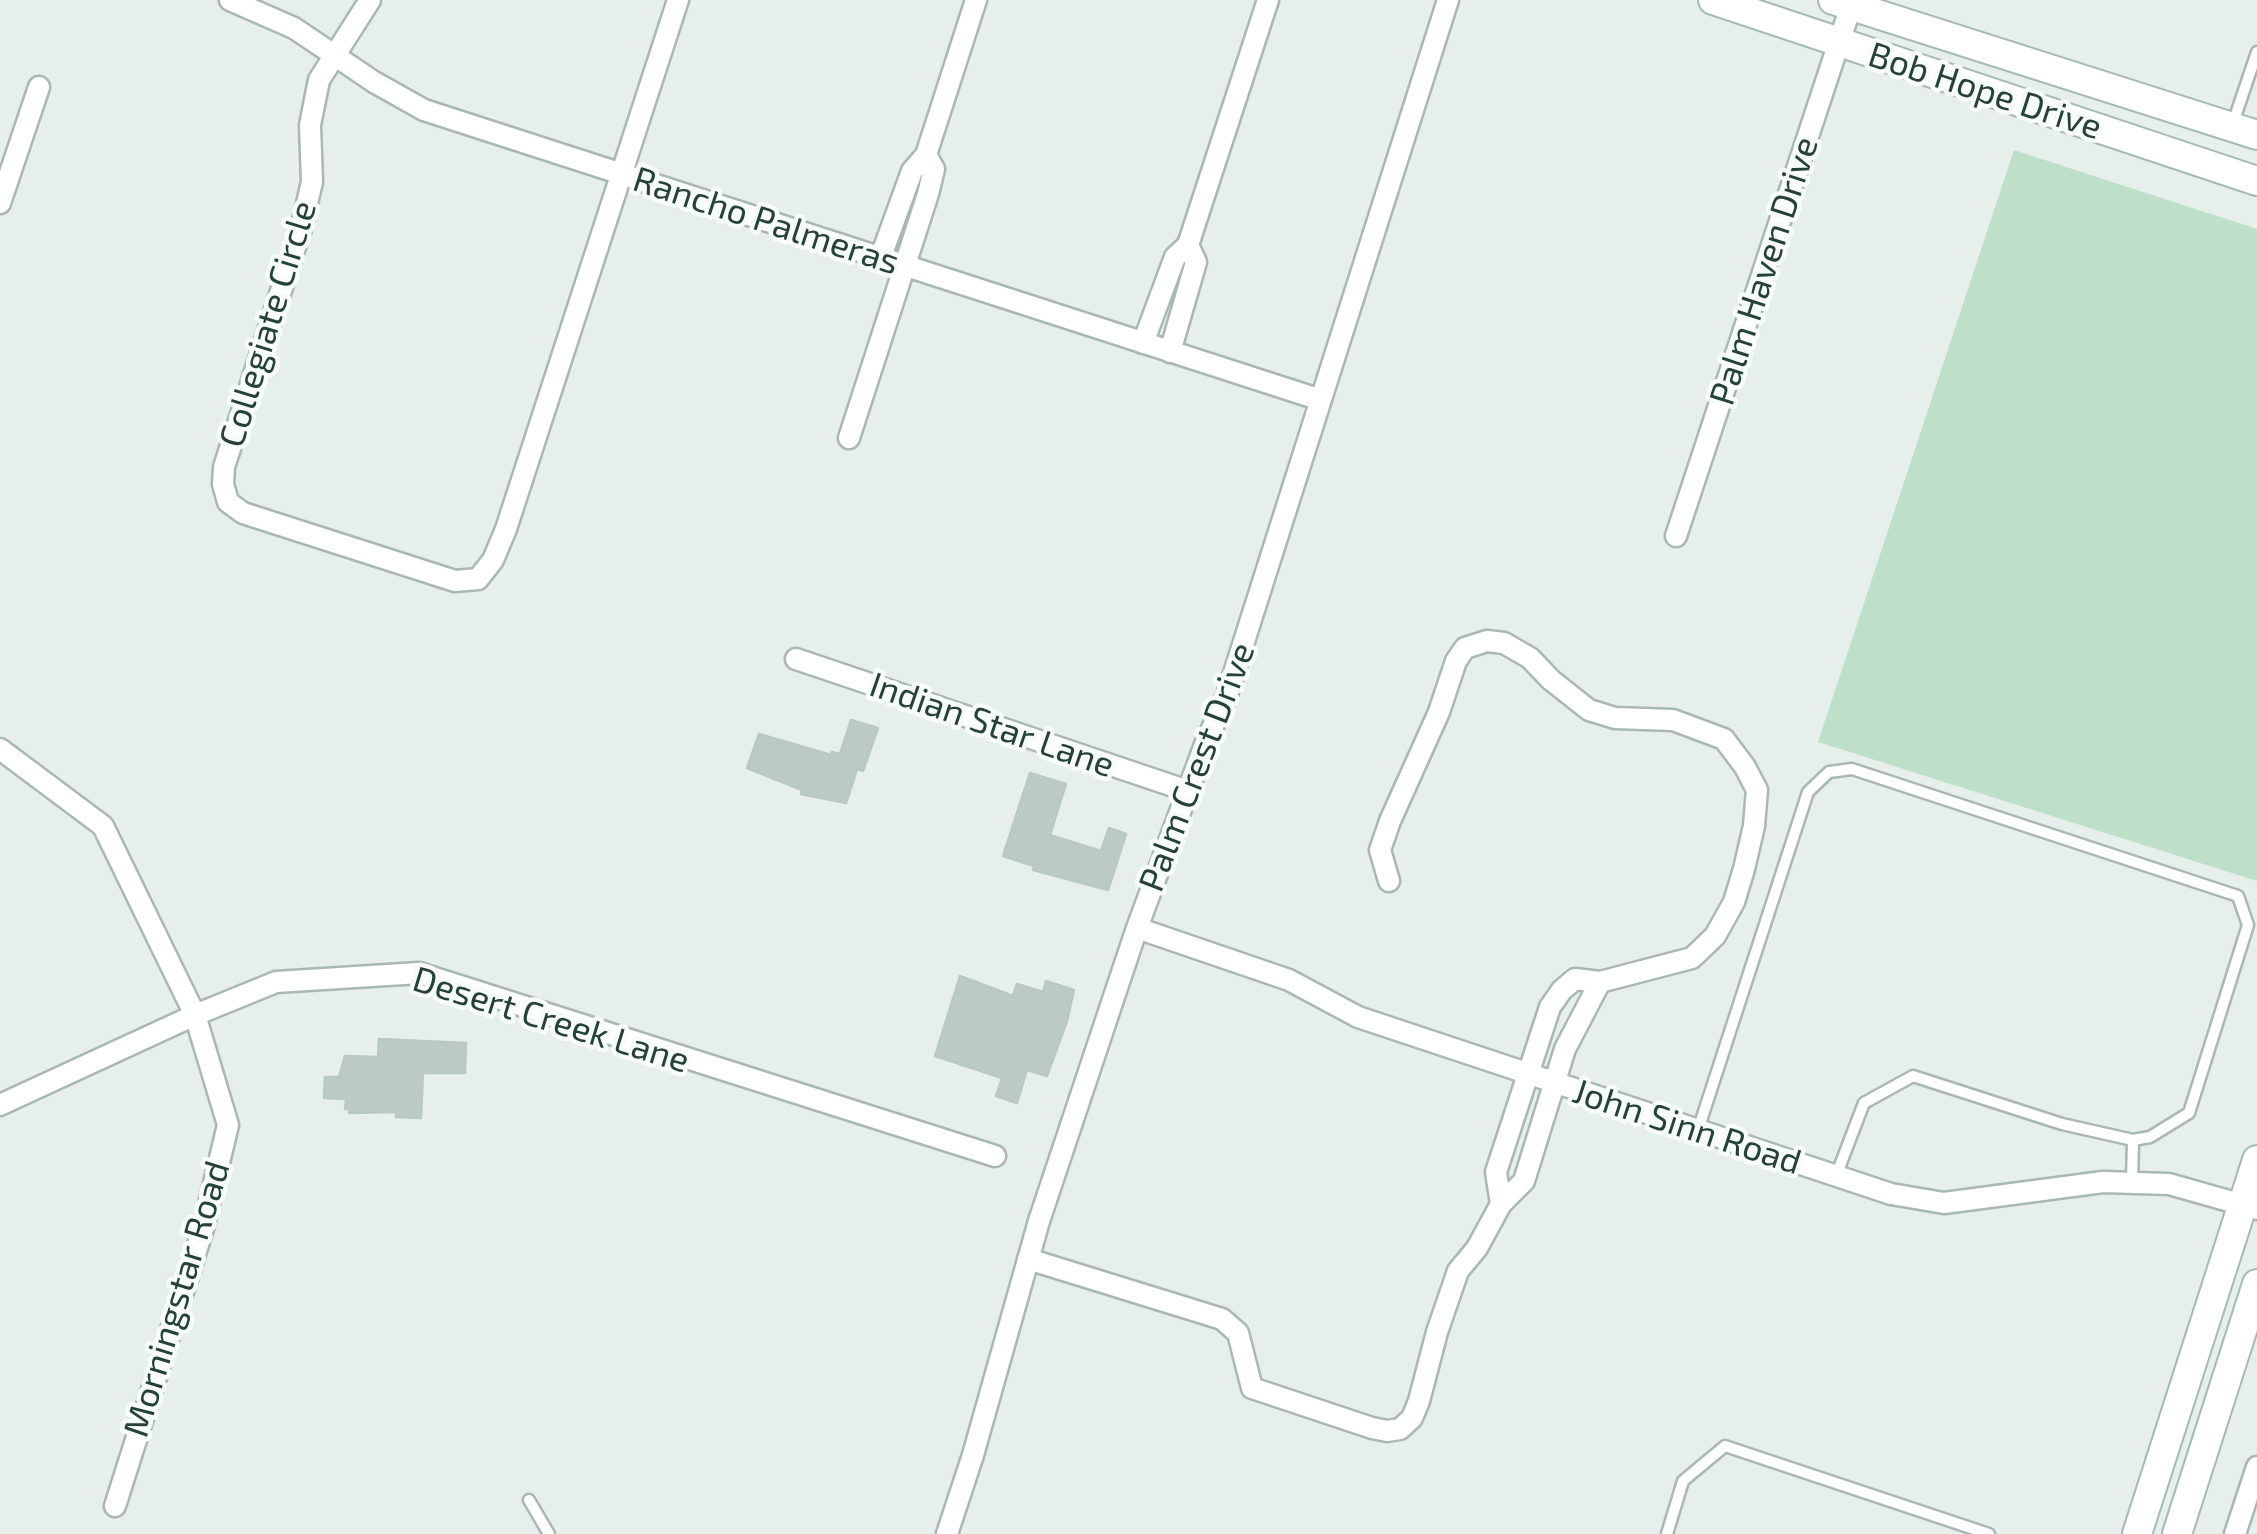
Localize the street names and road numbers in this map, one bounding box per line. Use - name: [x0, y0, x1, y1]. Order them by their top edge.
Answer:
- street label: Bob Hope Drive: [1863, 34, 2107, 148]
- street label: Palm Haven Drive: [1701, 132, 1827, 410]
- street label: Rancho Palmeras: [628, 158, 904, 284]
- street label: Collegiate Circle: [211, 196, 325, 452]
- street label: Palm Crest Drive: [1130, 637, 1264, 897]
- street label: Indian Star Lane: [864, 664, 1120, 786]
- street label: Desert Creek Lane: [408, 958, 694, 1082]
- street label: John Sinn Road: [1568, 1070, 1806, 1184]
- street label: Morningstar Road: [115, 1156, 239, 1442]

